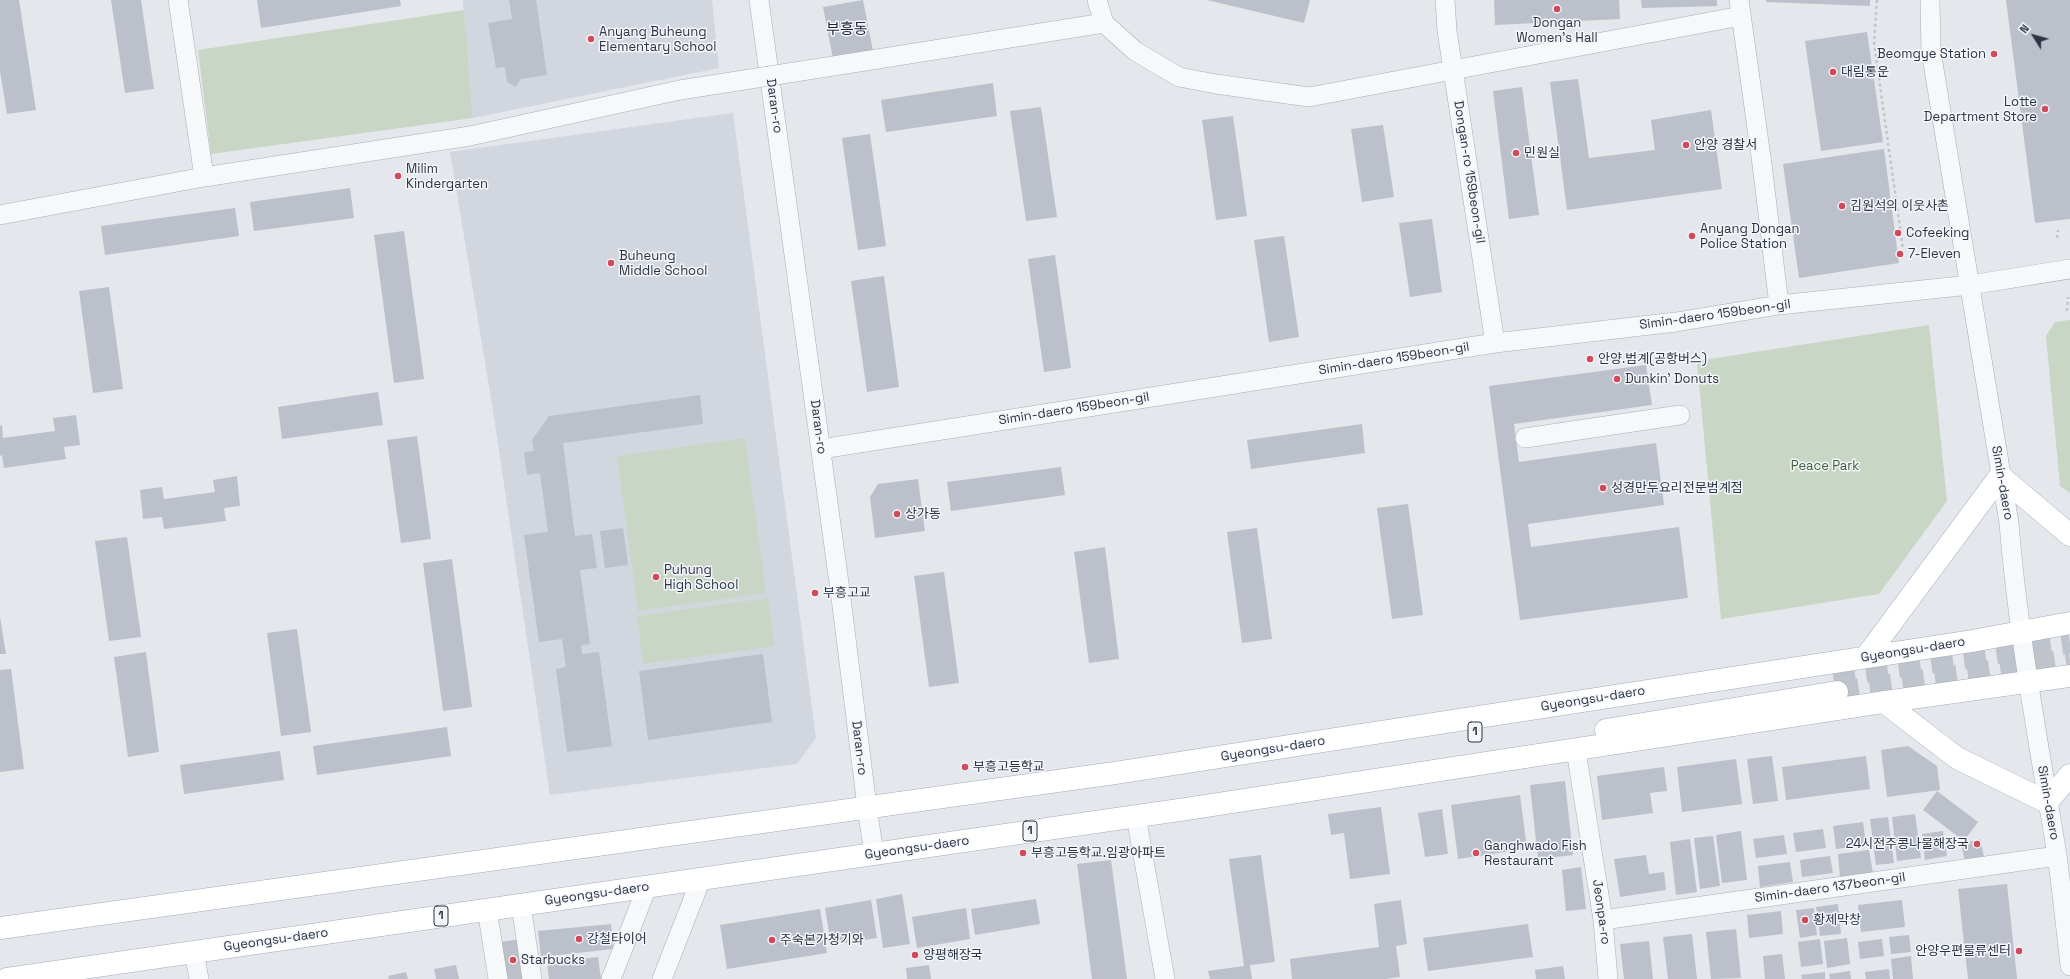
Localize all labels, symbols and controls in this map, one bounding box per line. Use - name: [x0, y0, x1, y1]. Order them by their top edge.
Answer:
- marker: Dongan Women's Hall: [1552, 4, 1562, 14]
- place label: Dongan Women's Hall: [1516, 15, 1598, 46]
- north arrow: [2014, 16, 2054, 56]
- district label: 부흥동: [826, 21, 868, 39]
- text: N: [2017, 22, 2032, 36]
- place label: Anyang Buheung Elementary School: [599, 24, 716, 55]
- marker: Anyang Buheung Elementary School: [586, 34, 596, 44]
- place label: Beomgye Station: [1877, 46, 1986, 62]
- marker: Beomgye Station: [1989, 49, 1999, 59]
- place label: 대림통운: [1841, 64, 1889, 80]
- marker: 대림통운: [1828, 67, 1838, 77]
- street label: Daran-ro: [762, 78, 786, 134]
- place label: Lotte Department Store: [1924, 94, 2037, 125]
- street label: Dongan-ro 159beon-gil: [1450, 100, 1488, 244]
- marker: Lotte Department Store: [2040, 104, 2050, 114]
- place label: 안양 경찰서: [1694, 137, 1757, 153]
- marker: 안양 경찰서: [1681, 140, 1691, 150]
- place label: 민원실: [1524, 145, 1560, 161]
- marker: 민원실: [1511, 148, 1521, 158]
- place label: Milim Kindergarten: [406, 161, 488, 192]
- marker: Milim Kindergarten: [393, 171, 403, 181]
- place label: 김원석의 이웃사촌: [1850, 198, 1949, 214]
- marker: 김원석의 이웃사촌: [1837, 201, 1847, 211]
- place label: Anyang Dongan Police Station: [1700, 221, 1800, 252]
- place label: Cofeeking: [1906, 225, 1969, 241]
- marker: Cofeeking: [1893, 228, 1903, 238]
- marker: Anyang Dongan Police Station: [1687, 231, 1697, 241]
- place label: 7-Eleven: [1908, 246, 1961, 262]
- place label: Buheung Middle School: [619, 248, 707, 279]
- marker: 7-Eleven: [1895, 249, 1905, 259]
- marker: Buheung Middle School: [606, 258, 616, 268]
- street label: Simin-daero 159beon-gil: [1638, 297, 1792, 333]
- street label: Simin-daero 159beon-gil: [1317, 339, 1471, 379]
- place label: 안양.범계(공항버스): [1598, 351, 1707, 367]
- marker: 안양.범계(공항버스): [1585, 354, 1595, 364]
- place label: Dunkin' Donuts: [1625, 371, 1719, 387]
- marker: Dunkin' Donuts: [1612, 374, 1622, 384]
- street label: Simin-daero 159beon-gil: [997, 389, 1151, 429]
- street label: Daran-ro: [806, 399, 830, 455]
- street label: Simin-daero: [1988, 444, 2016, 522]
- park label: Peace Park: [1791, 458, 1859, 474]
- place label: 성경만두요리전문범계점: [1611, 480, 1743, 496]
- marker: 성경만두요리전문범계점: [1598, 483, 1608, 493]
- place label: 상가동: [905, 506, 941, 522]
- marker: 상가동: [892, 509, 902, 519]
- place label: Puhung High School: [664, 562, 738, 593]
- marker: Puhung High School: [651, 572, 661, 582]
- place label: 부흥고교: [823, 585, 871, 601]
- marker: 부흥고교: [810, 588, 820, 598]
- street label: Gyeongsu-daero: [1860, 634, 1966, 666]
- street label: Gyeongsu-daero: [1540, 683, 1646, 715]
- street label: Daran-ro: [848, 720, 870, 776]
- road number: 1: [1468, 722, 1482, 742]
- street label: Gyeongsu-daero: [1220, 733, 1326, 765]
- place label: 부흥고등학교: [973, 759, 1045, 775]
- marker: 부흥고등학교: [960, 762, 970, 772]
- street label: Simin-daero: [2034, 764, 2062, 842]
- road number: 1: [1023, 821, 1037, 841]
- street label: Gyeongsu-daero: [864, 833, 970, 863]
- place label: 24시전주콩나물해장국: [1846, 836, 1969, 852]
- place label: Ganghwado Fish Restaurant: [1484, 838, 1587, 869]
- marker: 24시전주콩나물해장국: [1972, 839, 1982, 849]
- place label: 부흥고등학교.임광아파트: [1031, 845, 1166, 861]
- marker: 부흥고등학교.임광아파트: [1018, 848, 1028, 858]
- marker: Ganghwado Fish Restaurant: [1471, 848, 1481, 858]
- street label: Simin-daero 137beon-gil: [1754, 870, 1906, 906]
- street label: Gyeongsu-daero: [544, 879, 650, 909]
- street label: Jeonpa-ro: [1589, 879, 1613, 945]
- road number: 1: [434, 906, 448, 926]
- place label: 황제막창: [1813, 912, 1861, 928]
- marker: 황제막창: [1800, 915, 1810, 925]
- street label: Gyeongsu-daero: [223, 925, 329, 955]
- place label: 강철타이어: [587, 931, 647, 947]
- place label: 주숙본가청기와: [780, 932, 864, 948]
- marker: 강철타이어: [574, 934, 584, 944]
- marker: 주숙본가청기와: [767, 935, 777, 945]
- place label: 안양우편물류센터: [1915, 943, 2011, 959]
- marker: 안양우편물류센터: [2014, 946, 2024, 956]
- place label: 양평해장국: [923, 947, 983, 963]
- marker: 양평해장국: [910, 950, 920, 960]
- place label: Starbucks: [521, 952, 585, 968]
- marker: Starbucks: [508, 955, 518, 965]

